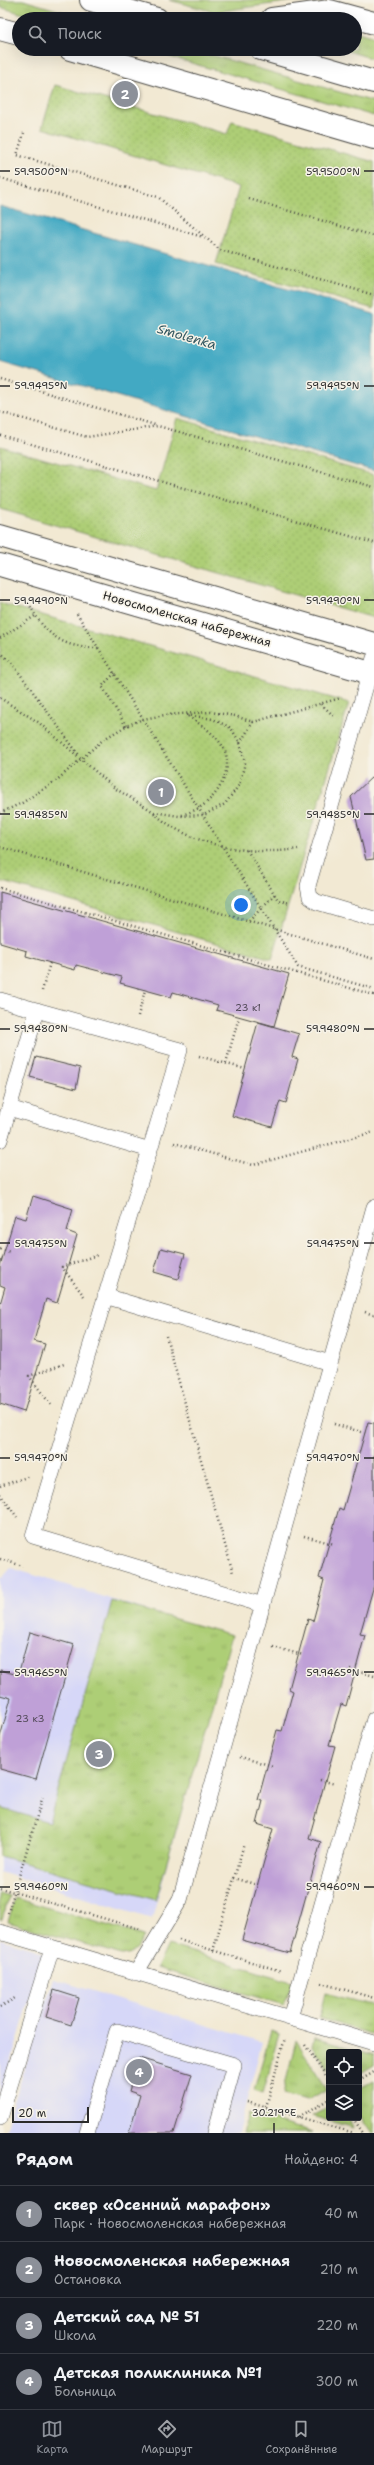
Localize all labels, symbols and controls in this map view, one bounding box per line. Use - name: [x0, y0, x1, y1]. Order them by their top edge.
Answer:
- search box: [12, 12, 362, 56]
- icon: search: [26, 23, 48, 45]
- text: Поиск: [58, 24, 102, 44]
- pin: 2: [112, 79, 138, 109]
- text: 59.9500°N: [14, 165, 68, 178]
- text: 59.9500°N: [306, 165, 360, 178]
- water label: Smolenka: [155, 320, 218, 353]
- text: 59.9495°N: [15, 379, 67, 392]
- text: 59.9495°N: [307, 379, 359, 392]
- street label: Новосмоленская набережная: [101, 587, 273, 651]
- text: 59.9490°N: [14, 594, 68, 607]
- text: 59.9490°N: [306, 594, 360, 607]
- pin: 1: [148, 777, 174, 807]
- text: 59.9485°N: [14, 808, 68, 821]
- text: 59.9485°N: [306, 808, 360, 821]
- your location: [231, 895, 251, 915]
- house number: 23 к1: [235, 1001, 261, 1014]
- text: 59.9480°N: [14, 1022, 68, 1035]
- text: 59.9480°N: [306, 1022, 360, 1035]
- text: 59.9475°N: [15, 1237, 67, 1250]
- text: 59.9475°N: [307, 1237, 359, 1250]
- text: 59.9470°N: [14, 1451, 68, 1464]
- text: 59.9470°N: [306, 1451, 360, 1464]
- text: 59.9465°N: [15, 1666, 67, 1679]
- text: 59.9465°N: [307, 1666, 359, 1679]
- house number: 23 к3: [16, 1712, 44, 1725]
- pin: 3: [86, 1739, 112, 1769]
- text: 59.9460°N: [14, 1880, 68, 1893]
- text: 59.9460°N: [306, 1880, 360, 1893]
- map controls: [326, 2049, 362, 2121]
- button: locate: [326, 2049, 362, 2085]
- pin: 4: [126, 2057, 152, 2087]
- button: layers: [326, 2085, 362, 2121]
- scale bar: [12, 2105, 89, 2124]
- text: 20 m: [18, 2106, 46, 2121]
- text: 30.219°E: [252, 2106, 296, 2119]
- text: Рядом: [16, 2148, 73, 2170]
- text: Найдено: 4: [284, 2151, 358, 2168]
- text: сквер «Осенний марафон»: [54, 2195, 270, 2215]
- text: 1: [26, 2205, 32, 2222]
- text: 40 m: [324, 2205, 358, 2222]
- text: Парк · Новосмоленская набережная: [54, 2215, 286, 2232]
- text: Новосмоленская набережная: [54, 2251, 290, 2271]
- text: 2: [24, 2261, 34, 2278]
- text: 210 m: [320, 2261, 358, 2278]
- text: Остановка: [54, 2271, 121, 2288]
- text: Детский сад № 51: [54, 2307, 200, 2327]
- text: 3: [24, 2317, 34, 2334]
- text: 220 m: [316, 2317, 358, 2334]
- text: Школа: [54, 2327, 96, 2344]
- text: Детская поликлиника №1: [54, 2363, 262, 2383]
- text: 4: [24, 2373, 34, 2390]
- text: 300 m: [315, 2373, 358, 2390]
- text: Больница: [54, 2383, 116, 2400]
- tab: Карта: [37, 2418, 68, 2457]
- tab: Маршрут: [141, 2418, 192, 2457]
- tab: Сохранённые: [266, 2418, 337, 2457]

